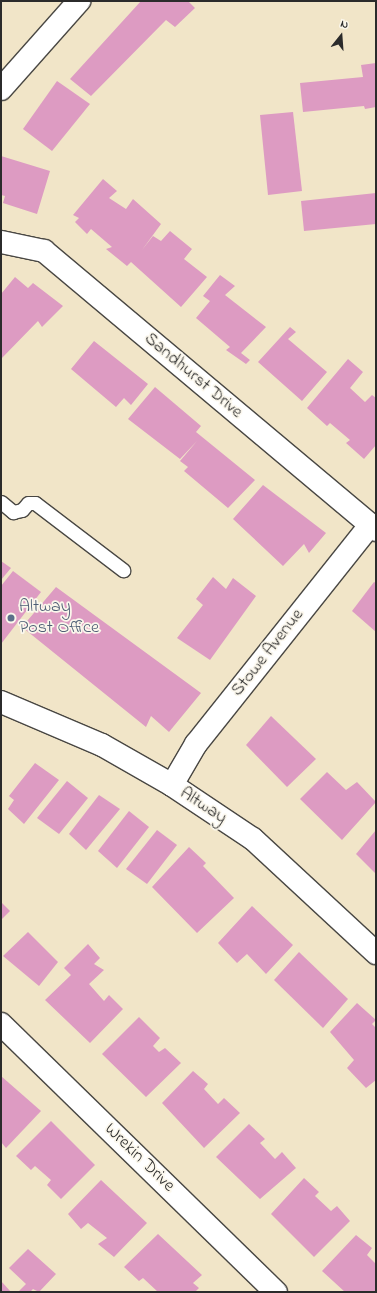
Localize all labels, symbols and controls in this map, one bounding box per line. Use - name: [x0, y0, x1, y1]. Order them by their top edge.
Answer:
- north arrow: [321, 16, 361, 56]
- text: N: [339, 16, 350, 33]
- street label: Sandhurst Drive: [139, 329, 247, 423]
- place label: Altway Post Office: [19, 597, 99, 640]
- street label: Stowe Avenue: [227, 605, 309, 701]
- marker: Altway Post Office: [6, 613, 16, 623]
- street label: Altway: [175, 783, 231, 829]
- street label: Wrekin Drive: [99, 1119, 179, 1197]

